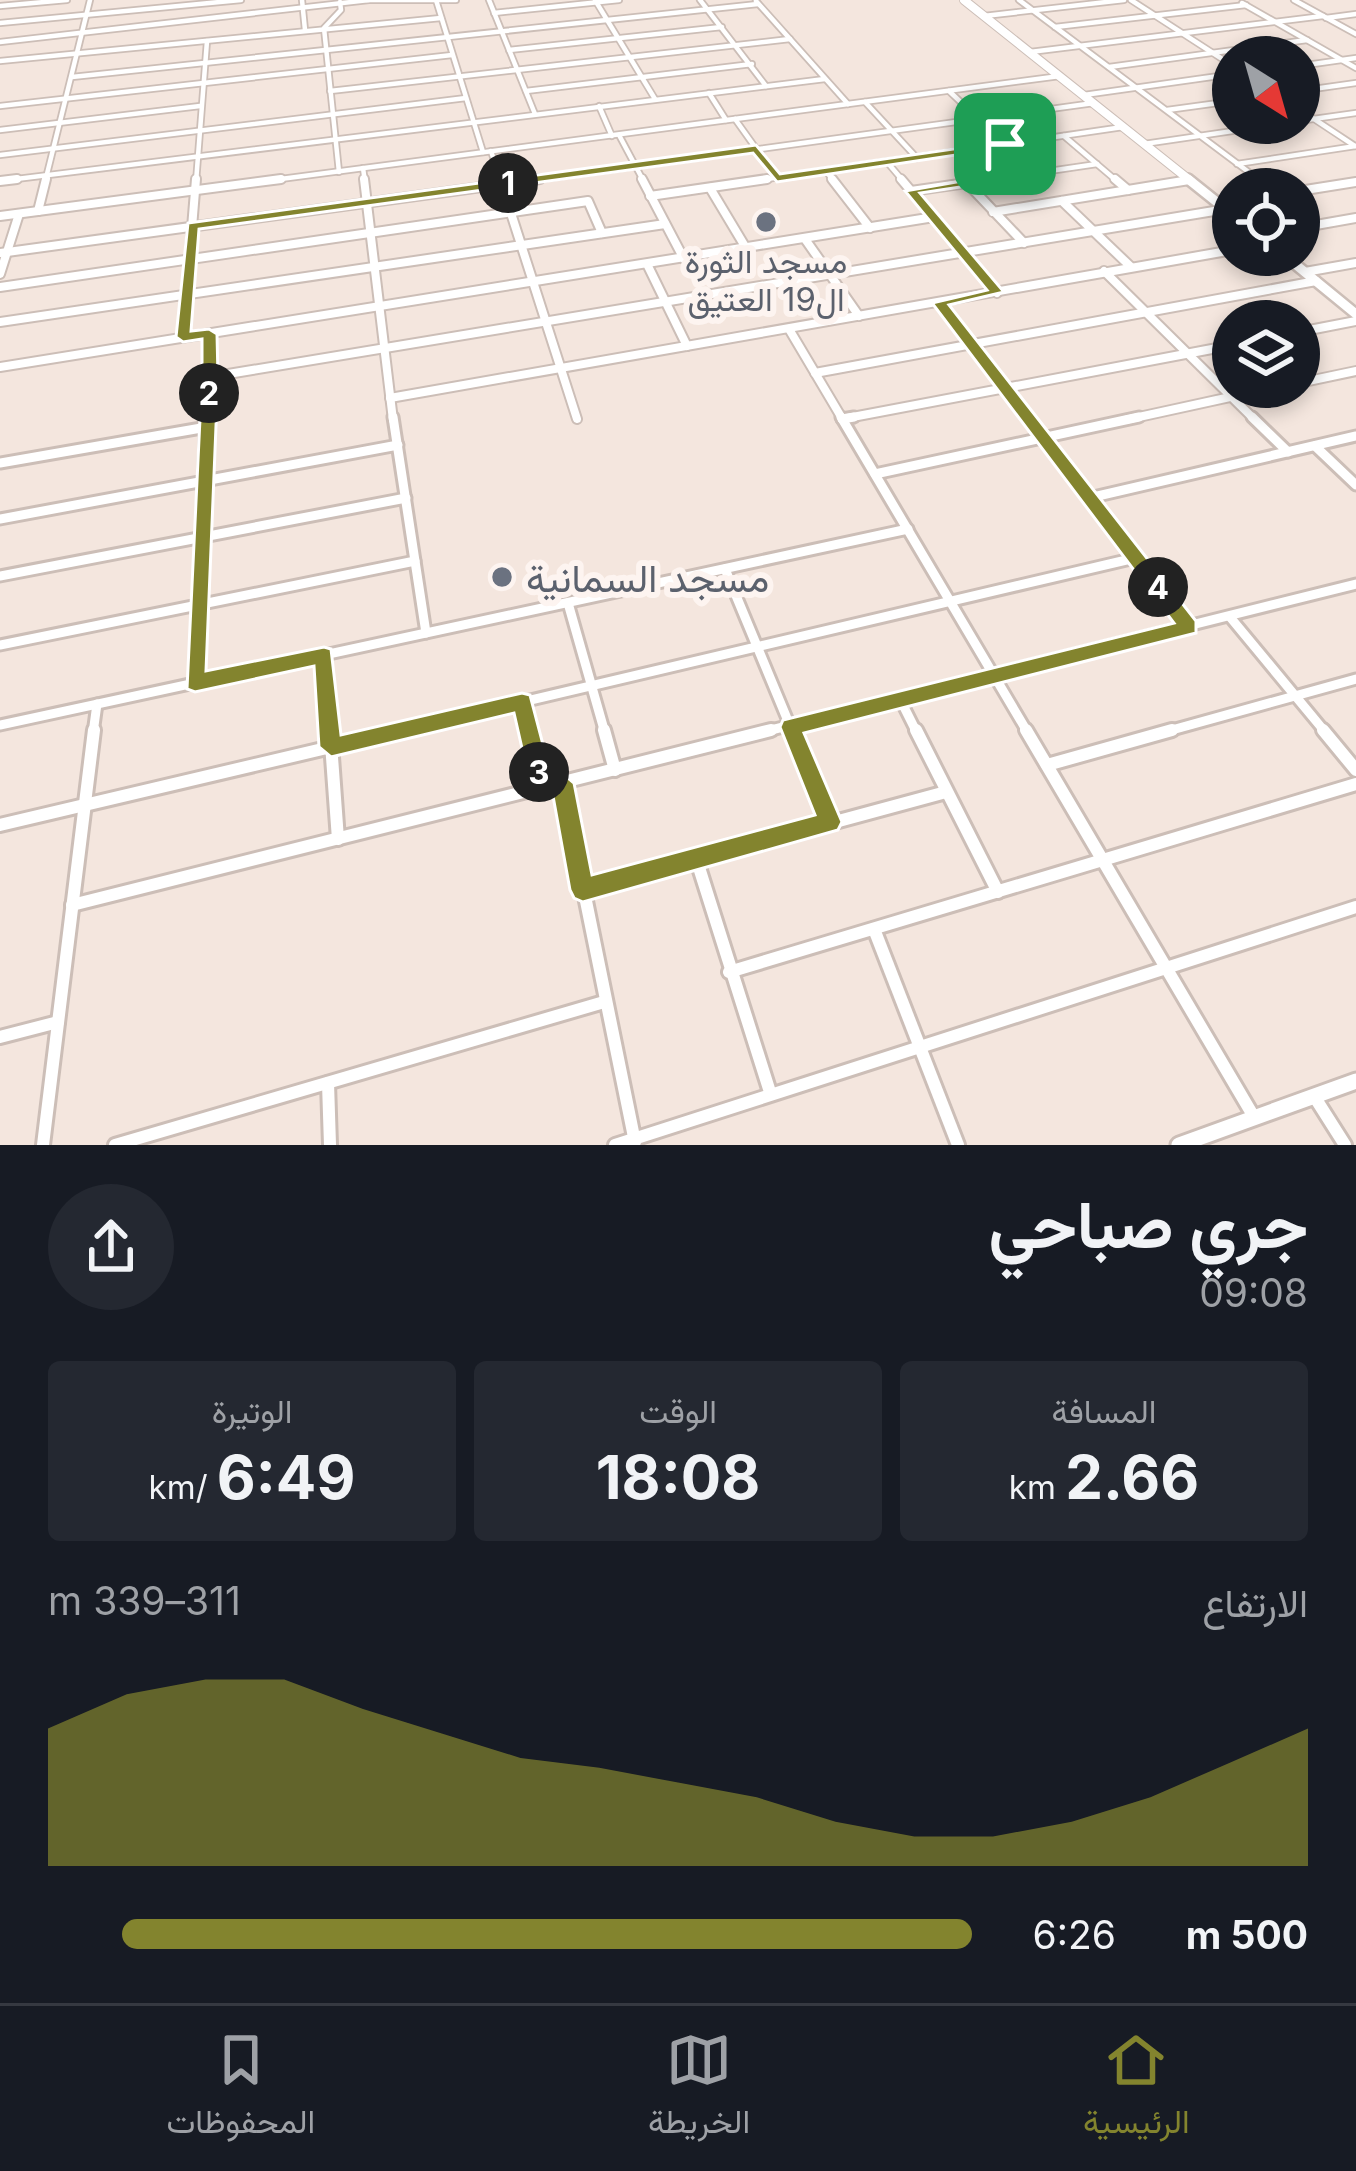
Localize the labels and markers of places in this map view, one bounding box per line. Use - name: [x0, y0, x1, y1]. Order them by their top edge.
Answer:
- pin: [954, 93, 1056, 195]
- pin: 1: [478, 153, 538, 213]
- marker: مسجد الثورة ال19 العتيق: [753, 209, 779, 235]
- place label: مسجد الثورة ال19 العتيق: [685, 241, 847, 319]
- pin: 2: [179, 363, 239, 423]
- place label: مسجد السمانية: [526, 554, 769, 601]
- pin: 4: [1128, 557, 1188, 617]
- marker: مسجد السمانية: [489, 564, 515, 590]
- pin: 3: [509, 742, 569, 802]

